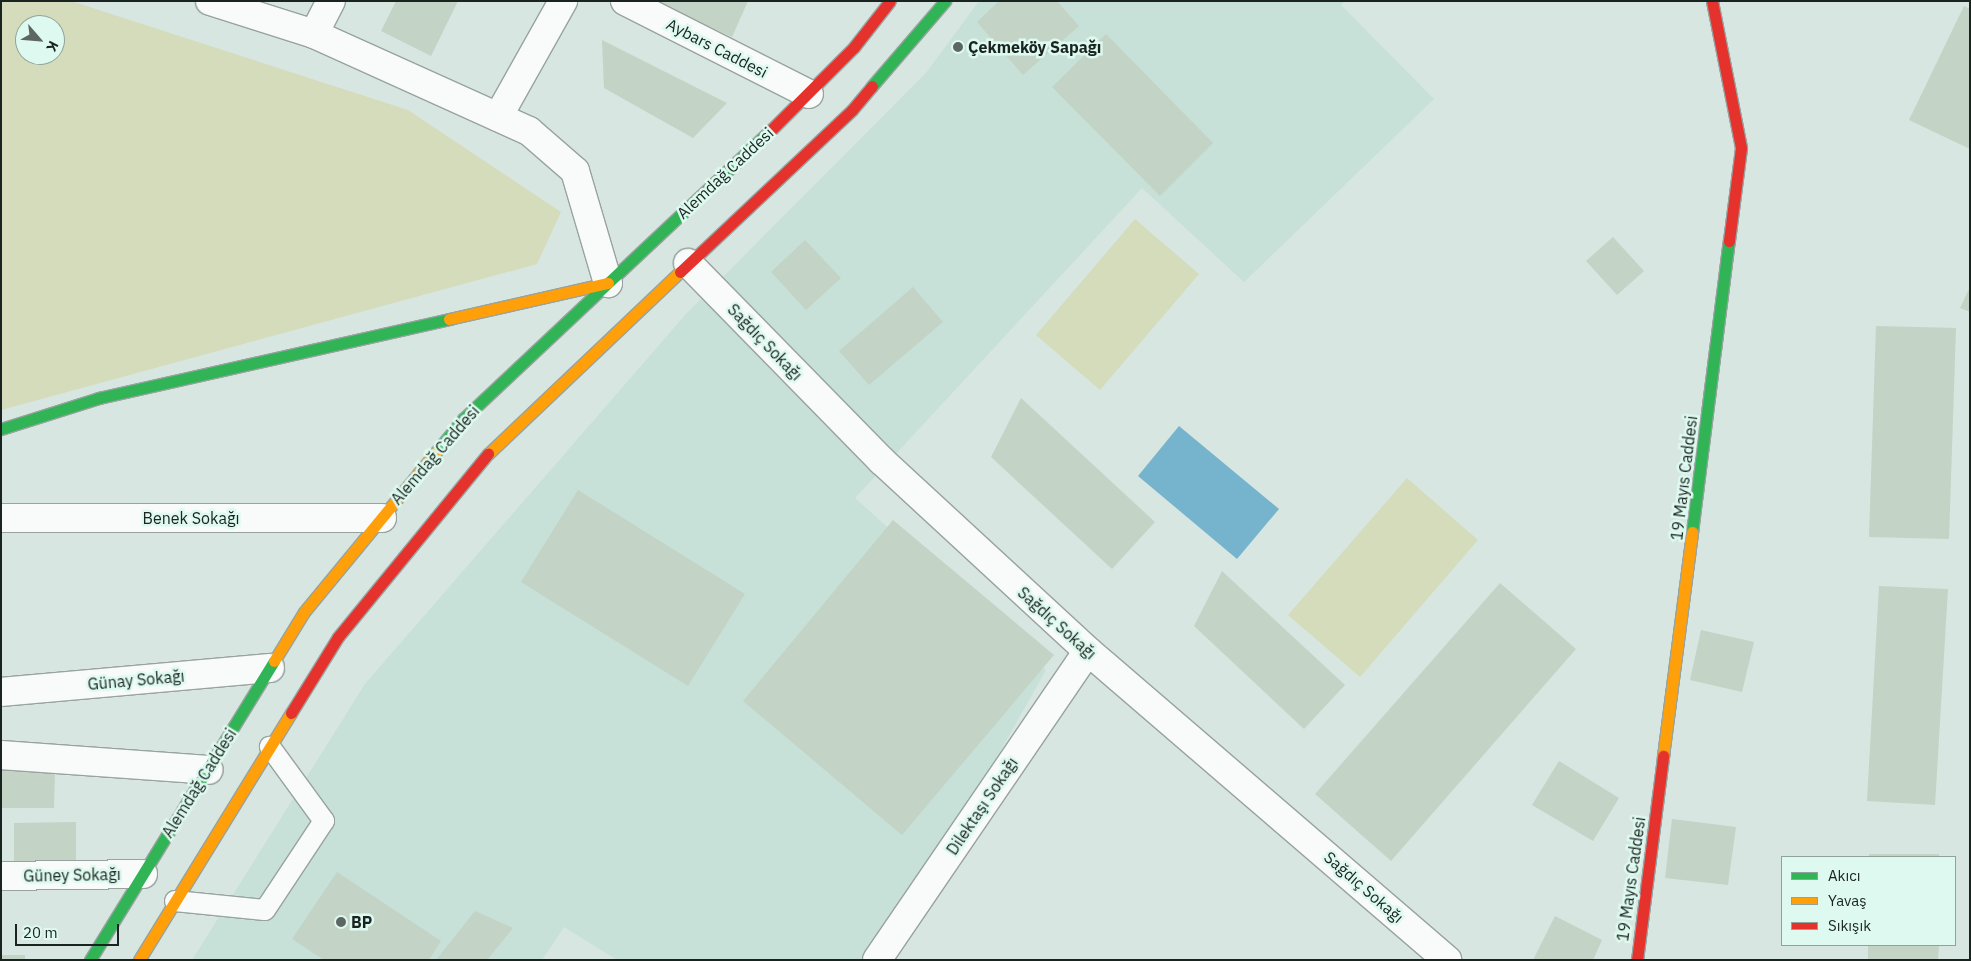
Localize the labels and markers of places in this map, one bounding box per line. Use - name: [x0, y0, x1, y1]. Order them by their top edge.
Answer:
- place label: Çekmeköy Sapağı: [968, 37, 1101, 57]
- marker: Çekmeköy Sapağı: [952, 41, 964, 53]
- place label: BP: [351, 912, 372, 932]
- marker: BP: [335, 916, 347, 928]

